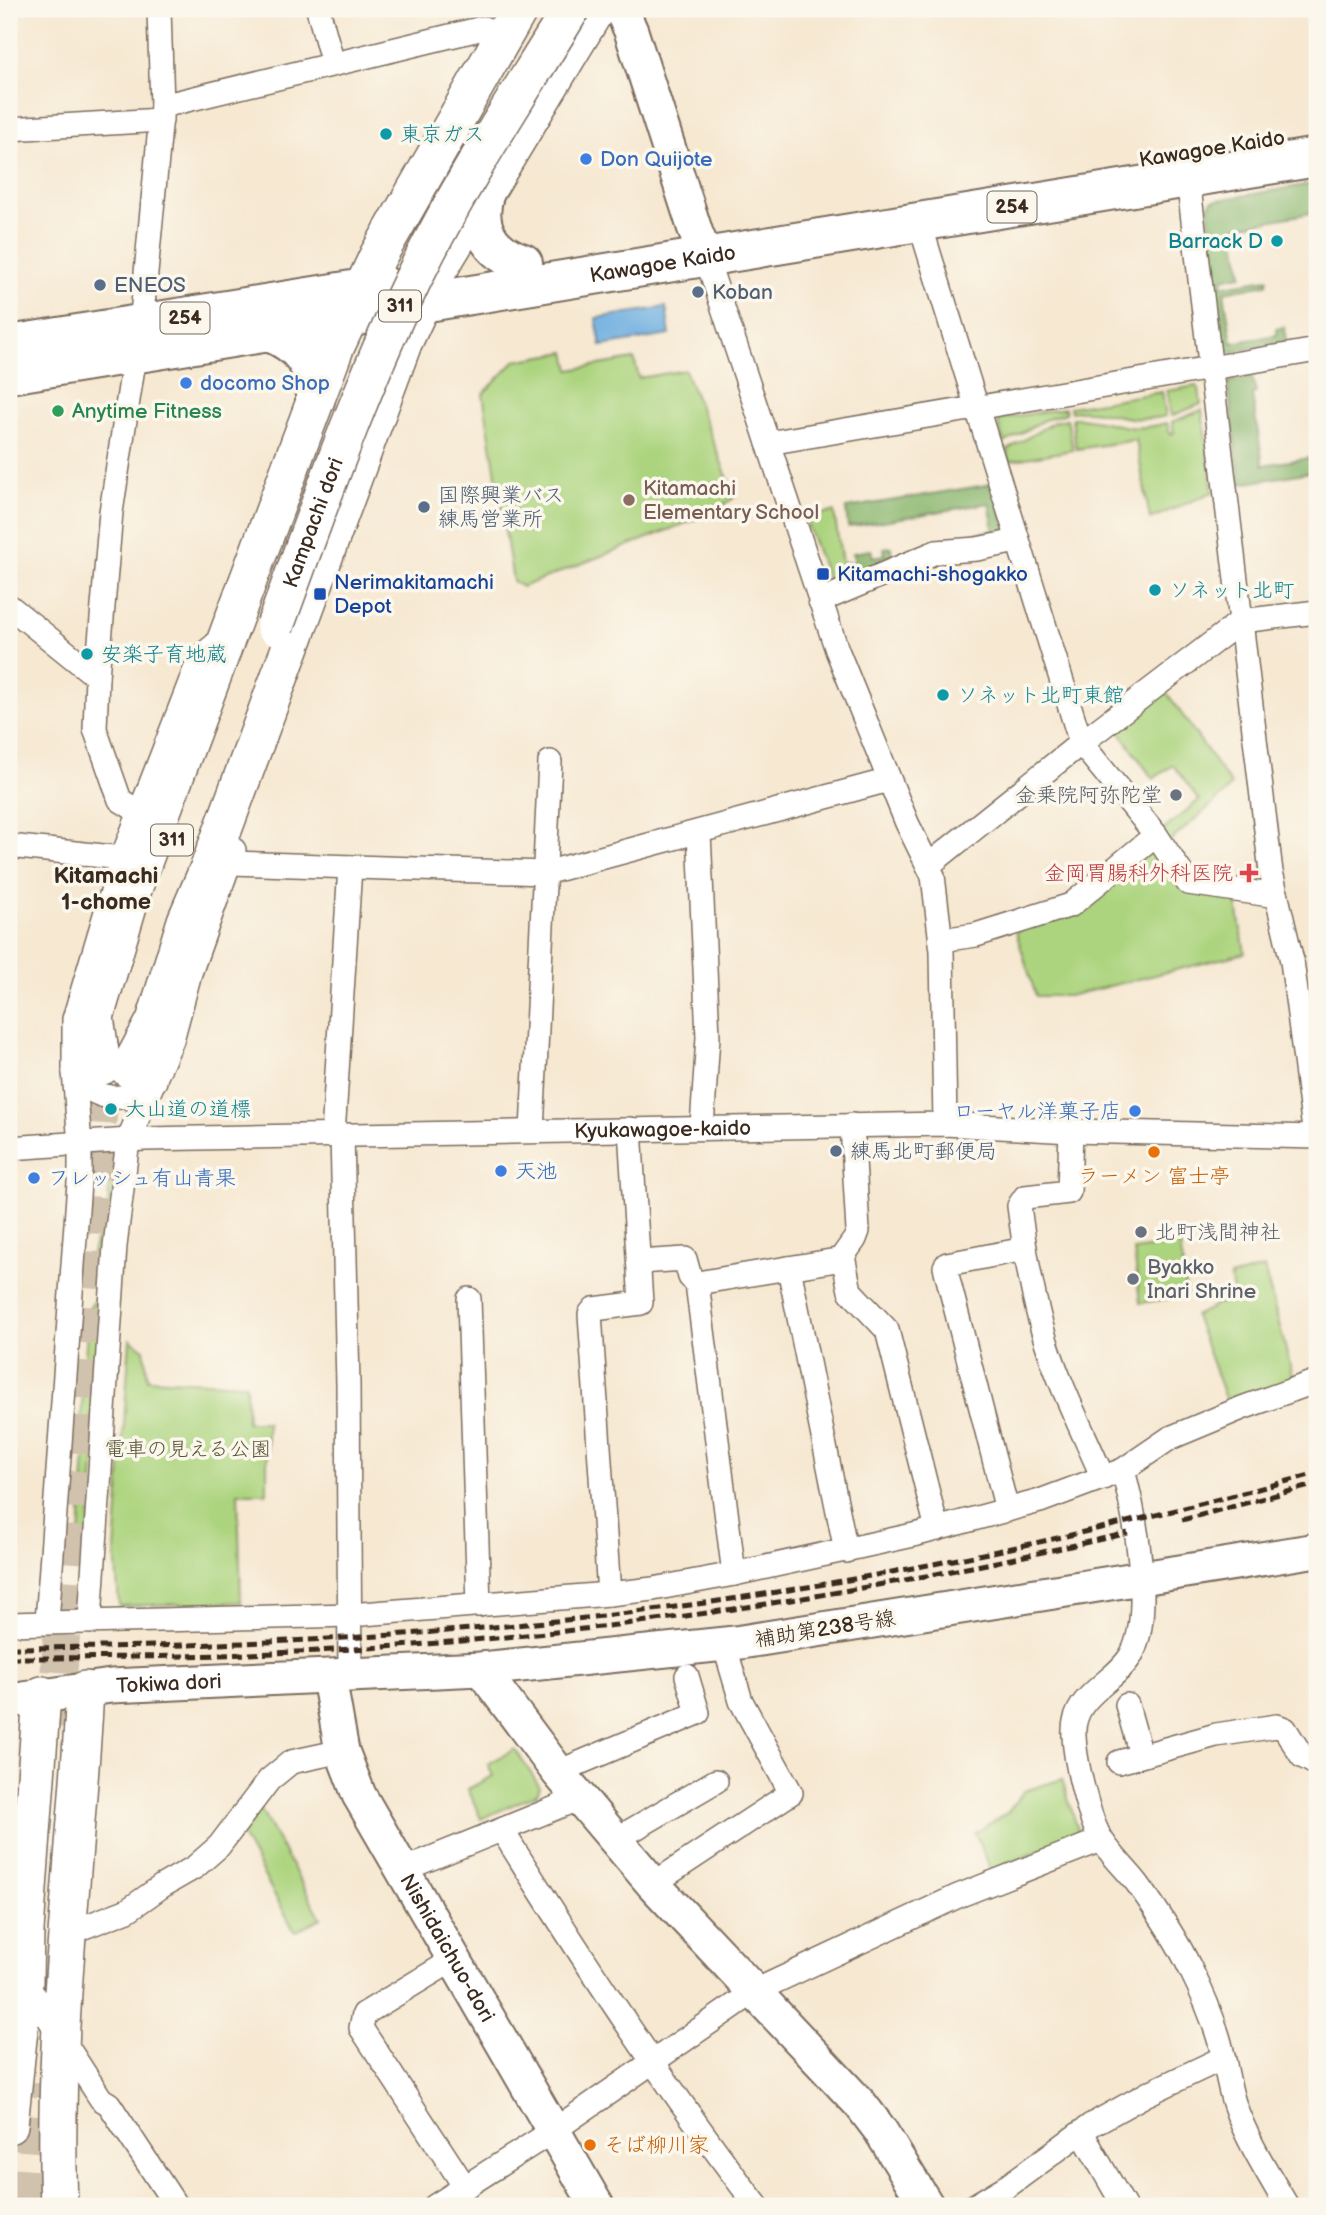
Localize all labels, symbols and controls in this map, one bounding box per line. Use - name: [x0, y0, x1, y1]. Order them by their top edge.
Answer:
- place label: 東京ガス: [400, 122, 484, 147]
- street label: Kawagoe Kaido: [1137, 125, 1287, 173]
- marker: 東京ガス: [378, 126, 394, 142]
- place label: Don Quijote: [600, 147, 712, 172]
- marker: Don Quijote: [578, 151, 594, 167]
- road number: 254: [988, 192, 1036, 223]
- place label: Barrack D: [1168, 229, 1263, 254]
- marker: Barrack D: [1269, 233, 1285, 249]
- street label: Kawagoe Kaido: [588, 240, 738, 288]
- place label: ENEOS: [114, 273, 186, 298]
- marker: ENEOS: [92, 277, 108, 293]
- place label: Koban: [712, 280, 773, 305]
- marker: Koban: [690, 284, 706, 300]
- road number: 311: [379, 290, 421, 322]
- road number: 254: [160, 302, 210, 334]
- place label: docomo Shop: [200, 371, 330, 396]
- marker: docomo Shop: [178, 375, 194, 391]
- place label: Anytime Fitness: [72, 399, 222, 424]
- marker: Anytime Fitness: [50, 403, 66, 419]
- street label: Kampachi dori: [278, 454, 348, 591]
- place label: Kitamachi Elementary School: [643, 476, 819, 525]
- place label: 国際興業バス 練馬営業所: [438, 483, 564, 532]
- marker: Kitamachi Elementary School: [621, 492, 637, 508]
- marker: 国際興業バス 練馬営業所: [416, 499, 432, 515]
- place label: Kitamachi-shogakko: [837, 562, 1028, 587]
- marker: Kitamachi-shogakko: [815, 566, 831, 582]
- place label: Nerimakitamachi Depot: [334, 570, 494, 619]
- place label: ソネット北町: [1169, 578, 1294, 603]
- marker: ソネット北町: [1147, 582, 1163, 598]
- marker: Nerimakitamachi Depot: [312, 586, 328, 602]
- place label: 安楽子育地蔵: [101, 642, 227, 667]
- marker: 安楽子育地蔵: [79, 646, 95, 662]
- place label: ソネット北町東館: [957, 683, 1124, 708]
- marker: ソネット北町東館: [935, 687, 951, 703]
- place label: 金乗院阿弥陀堂: [1015, 783, 1162, 808]
- marker: 金乗院阿弥陀堂: [1168, 787, 1184, 803]
- road number: 311: [151, 824, 193, 856]
- place label: 金岡胃腸科外科医院: [1044, 861, 1233, 886]
- district label: Kitamachi 1-chome: [54, 862, 158, 916]
- marker: 金岡胃腸科外科医院: [1239, 863, 1259, 883]
- place label: 大山道の道標: [125, 1097, 251, 1122]
- place label: ローヤル洋菓子店: [953, 1099, 1121, 1124]
- marker: 大山道の道標: [103, 1101, 119, 1117]
- marker: ローヤル洋菓子店: [1127, 1103, 1143, 1119]
- street label: Kyukawagoe-kaido: [574, 1115, 751, 1143]
- place label: 練馬北町郵便局: [850, 1139, 997, 1164]
- marker: 練馬北町郵便局: [828, 1143, 844, 1159]
- marker: ラーメン 富士亭: [1146, 1144, 1162, 1160]
- place label: 天池: [515, 1159, 557, 1184]
- marker: 天池: [493, 1163, 509, 1179]
- place label: ラーメン 富士亭: [1078, 1164, 1230, 1189]
- place label: フレッシュ有山青果: [48, 1166, 236, 1191]
- marker: フレッシュ有山青果: [26, 1170, 42, 1186]
- place label: 北町浅間神社: [1155, 1220, 1281, 1245]
- marker: 北町浅間神社: [1133, 1224, 1149, 1240]
- place label: Byakko Inari Shrine: [1147, 1255, 1256, 1304]
- marker: Byakko Inari Shrine: [1125, 1271, 1141, 1287]
- park label: 電車の見える公園: [105, 1437, 271, 1462]
- street label: 補助第238号線: [753, 1606, 897, 1652]
- street label: Tokiwa dori: [116, 1668, 222, 1698]
- street label: Nishidaichuo-dori: [395, 1869, 500, 2026]
- place label: そば柳川家: [604, 2133, 709, 2158]
- marker: そば柳川家: [582, 2137, 598, 2153]

